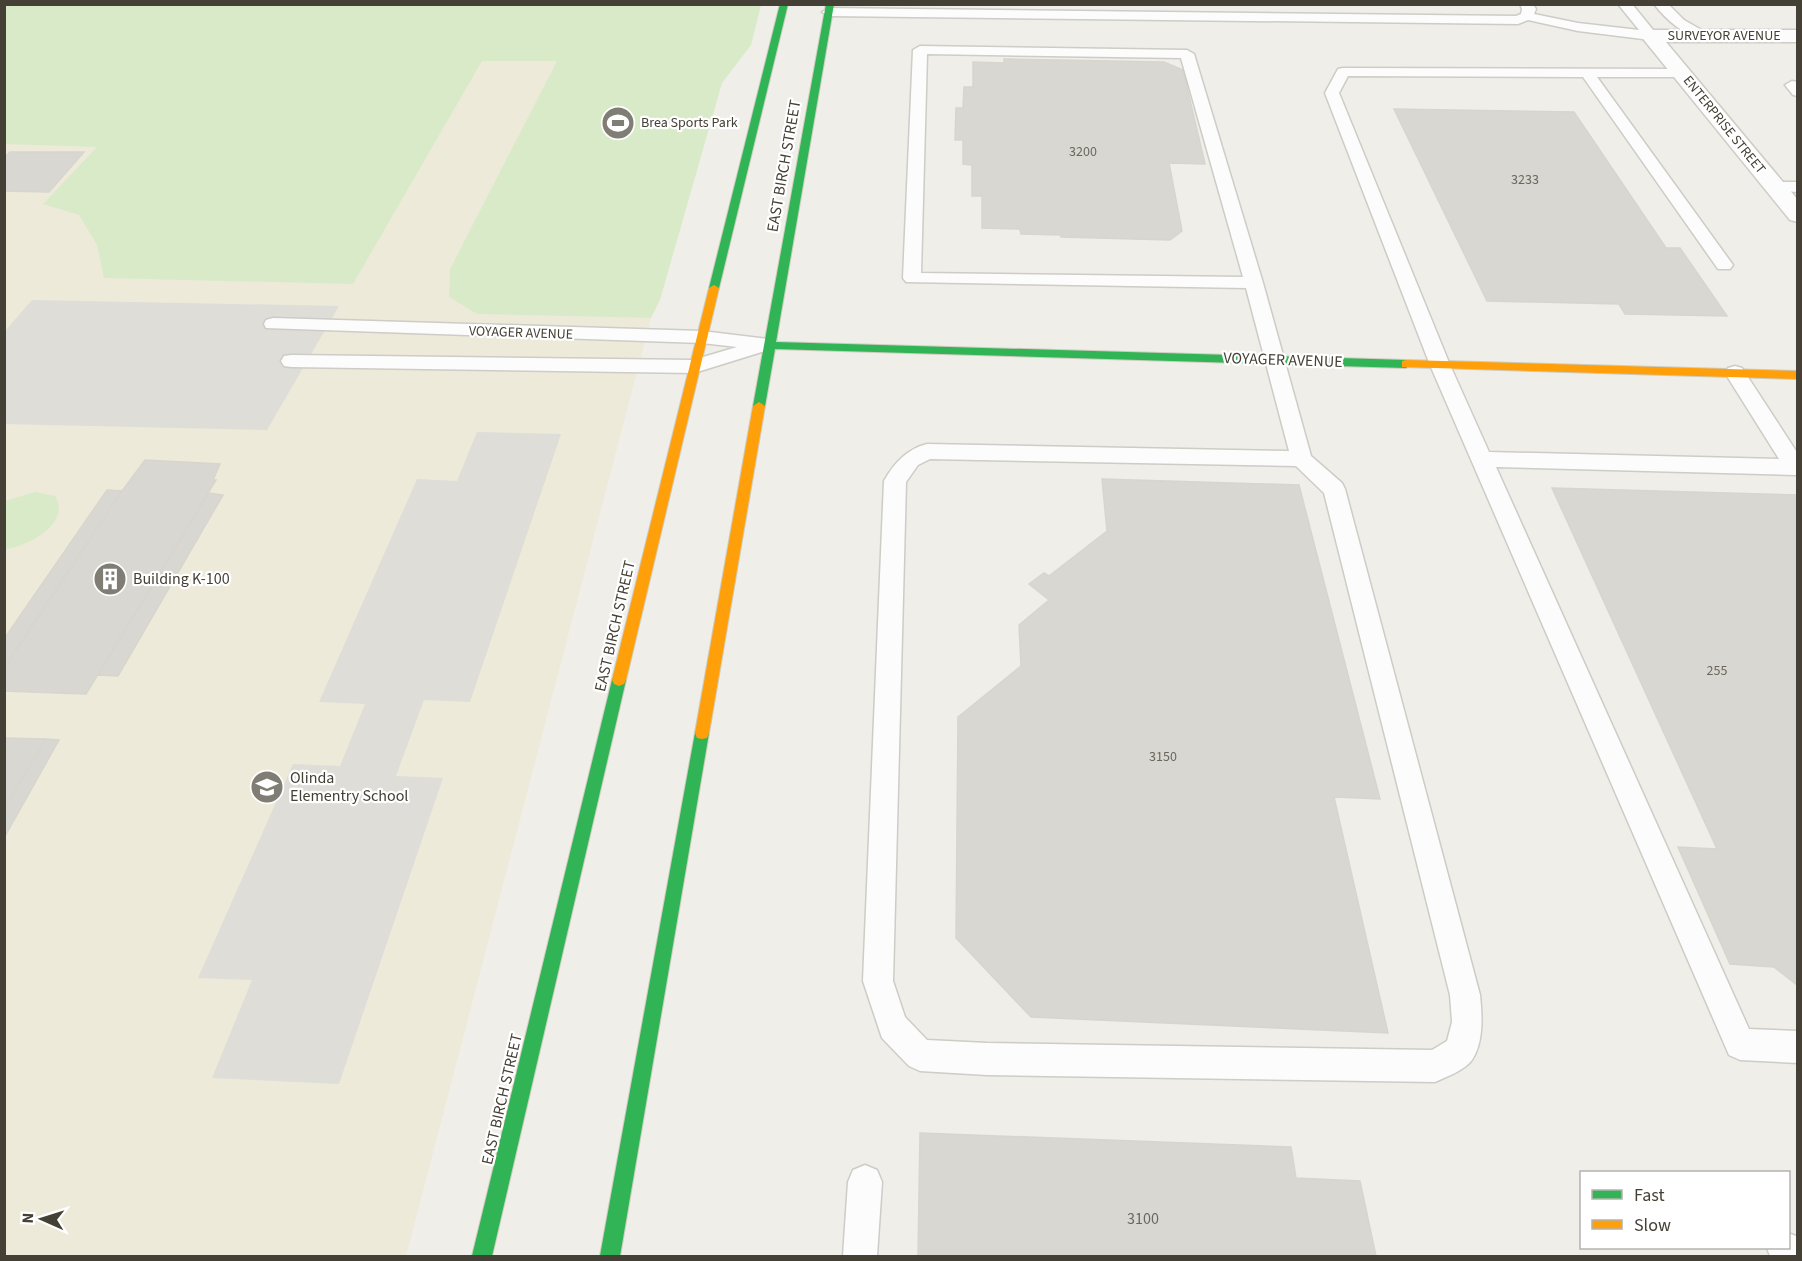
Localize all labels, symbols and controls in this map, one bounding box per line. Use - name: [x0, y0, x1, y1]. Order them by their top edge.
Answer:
- street label: SURVEYOR AVENUE: [1667, 26, 1781, 46]
- street label: ENTERPRISE STREET: [1678, 72, 1770, 179]
- street label: EAST BIRCH STREET: [762, 98, 807, 234]
- sports icon: Brea Sports Park: [600, 105, 636, 141]
- place label: Brea Sports Park: [641, 113, 738, 133]
- house number: 3200: [1069, 142, 1097, 162]
- house number: 3233: [1511, 170, 1539, 190]
- street label: VOYAGER AVENUE: [469, 321, 573, 345]
- street label: VOYAGER AVENUE: [1223, 347, 1343, 373]
- street label: EAST BIRCH STREET: [589, 558, 641, 694]
- building icon: Building K-100: [92, 561, 128, 597]
- place label: Building K-100: [133, 568, 230, 590]
- house number: 255: [1707, 661, 1727, 681]
- house number: 3150: [1149, 747, 1177, 767]
- place label: Olinda Elementry School: [290, 767, 408, 807]
- school or university icon: Olinda Elementry School: [249, 769, 285, 805]
- street label: EAST BIRCH STREET: [476, 1031, 528, 1167]
- legend: [1580, 1171, 1790, 1249]
- text: Fast: [1634, 1183, 1665, 1208]
- north arrow: [12, 1189, 72, 1249]
- house number: 3100: [1127, 1208, 1159, 1230]
- text: N: [17, 1212, 39, 1224]
- text: Slow: [1634, 1213, 1671, 1238]

